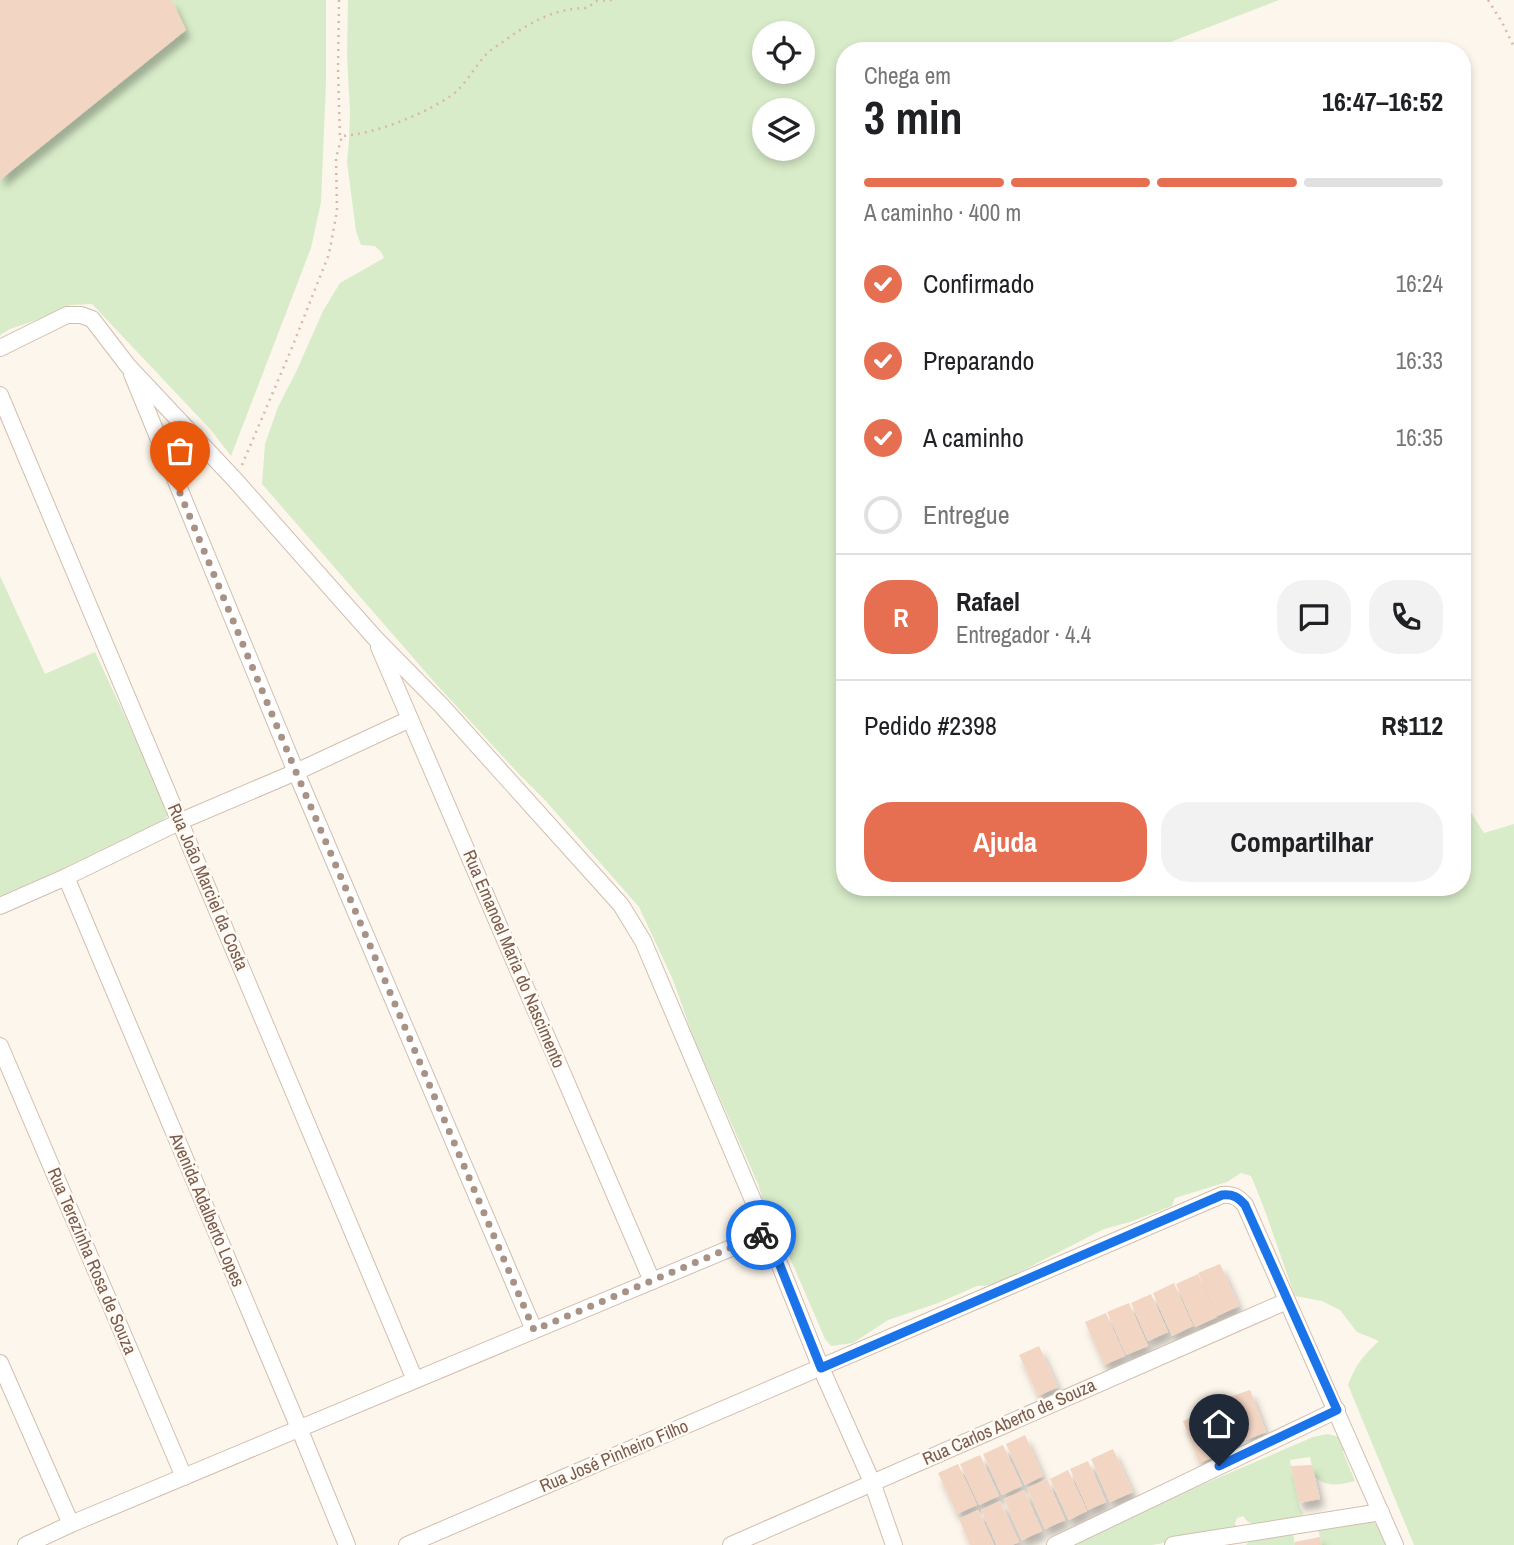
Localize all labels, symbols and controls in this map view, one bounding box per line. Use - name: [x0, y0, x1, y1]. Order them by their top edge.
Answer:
- map controls: [752, 21, 815, 161]
- button: locate: [752, 21, 815, 84]
- text: Chega em: [864, 60, 951, 91]
- text: 16:47–16:52: [1322, 84, 1443, 119]
- text: 3 min: [864, 86, 963, 148]
- button: layers: [752, 98, 815, 161]
- text: A caminho · 400 m: [864, 197, 1021, 228]
- icon: check: [864, 265, 902, 303]
- text: Confirmado: [923, 266, 1034, 301]
- text: 16:24: [1396, 268, 1443, 299]
- icon: check: [864, 342, 902, 380]
- text: Preparando: [923, 343, 1034, 378]
- text: 16:33: [1396, 345, 1443, 376]
- icon: check: [864, 419, 902, 457]
- text: A caminho: [923, 420, 1024, 455]
- pin: [150, 421, 210, 493]
- text: 16:35: [1396, 422, 1443, 453]
- icon: bag: [161, 432, 199, 470]
- text: Entregue: [923, 497, 1010, 532]
- button: chat: [1277, 580, 1351, 654]
- button: phone: [1369, 580, 1443, 654]
- text: Rafael: [956, 584, 1020, 619]
- text: R: [893, 600, 909, 635]
- text: Entregador · 4.4: [956, 619, 1091, 650]
- text: Pedido #2398: [864, 708, 997, 743]
- text: R$112: [1381, 708, 1443, 743]
- street label: Rua João Marciel da Costa: [162, 800, 255, 974]
- button: Ajuda: [864, 802, 1147, 882]
- button: Compartilhar: [1161, 802, 1443, 882]
- street label: Rua Emanoel Maria do Nascimento: [457, 846, 572, 1072]
- street label: Avenida Adalberto Lopes: [163, 1128, 251, 1290]
- street label: Rua Terezinha Rosa de Souza: [42, 1164, 143, 1358]
- courier: [726, 1200, 796, 1270]
- icon: bike: [742, 1216, 780, 1254]
- street label: Rua Carlos Aberto de Souza: [918, 1372, 1099, 1471]
- pin: [1189, 1394, 1249, 1466]
- icon: home: [1200, 1405, 1238, 1443]
- street label: Rua José Pinheiro Filho: [536, 1413, 692, 1498]

